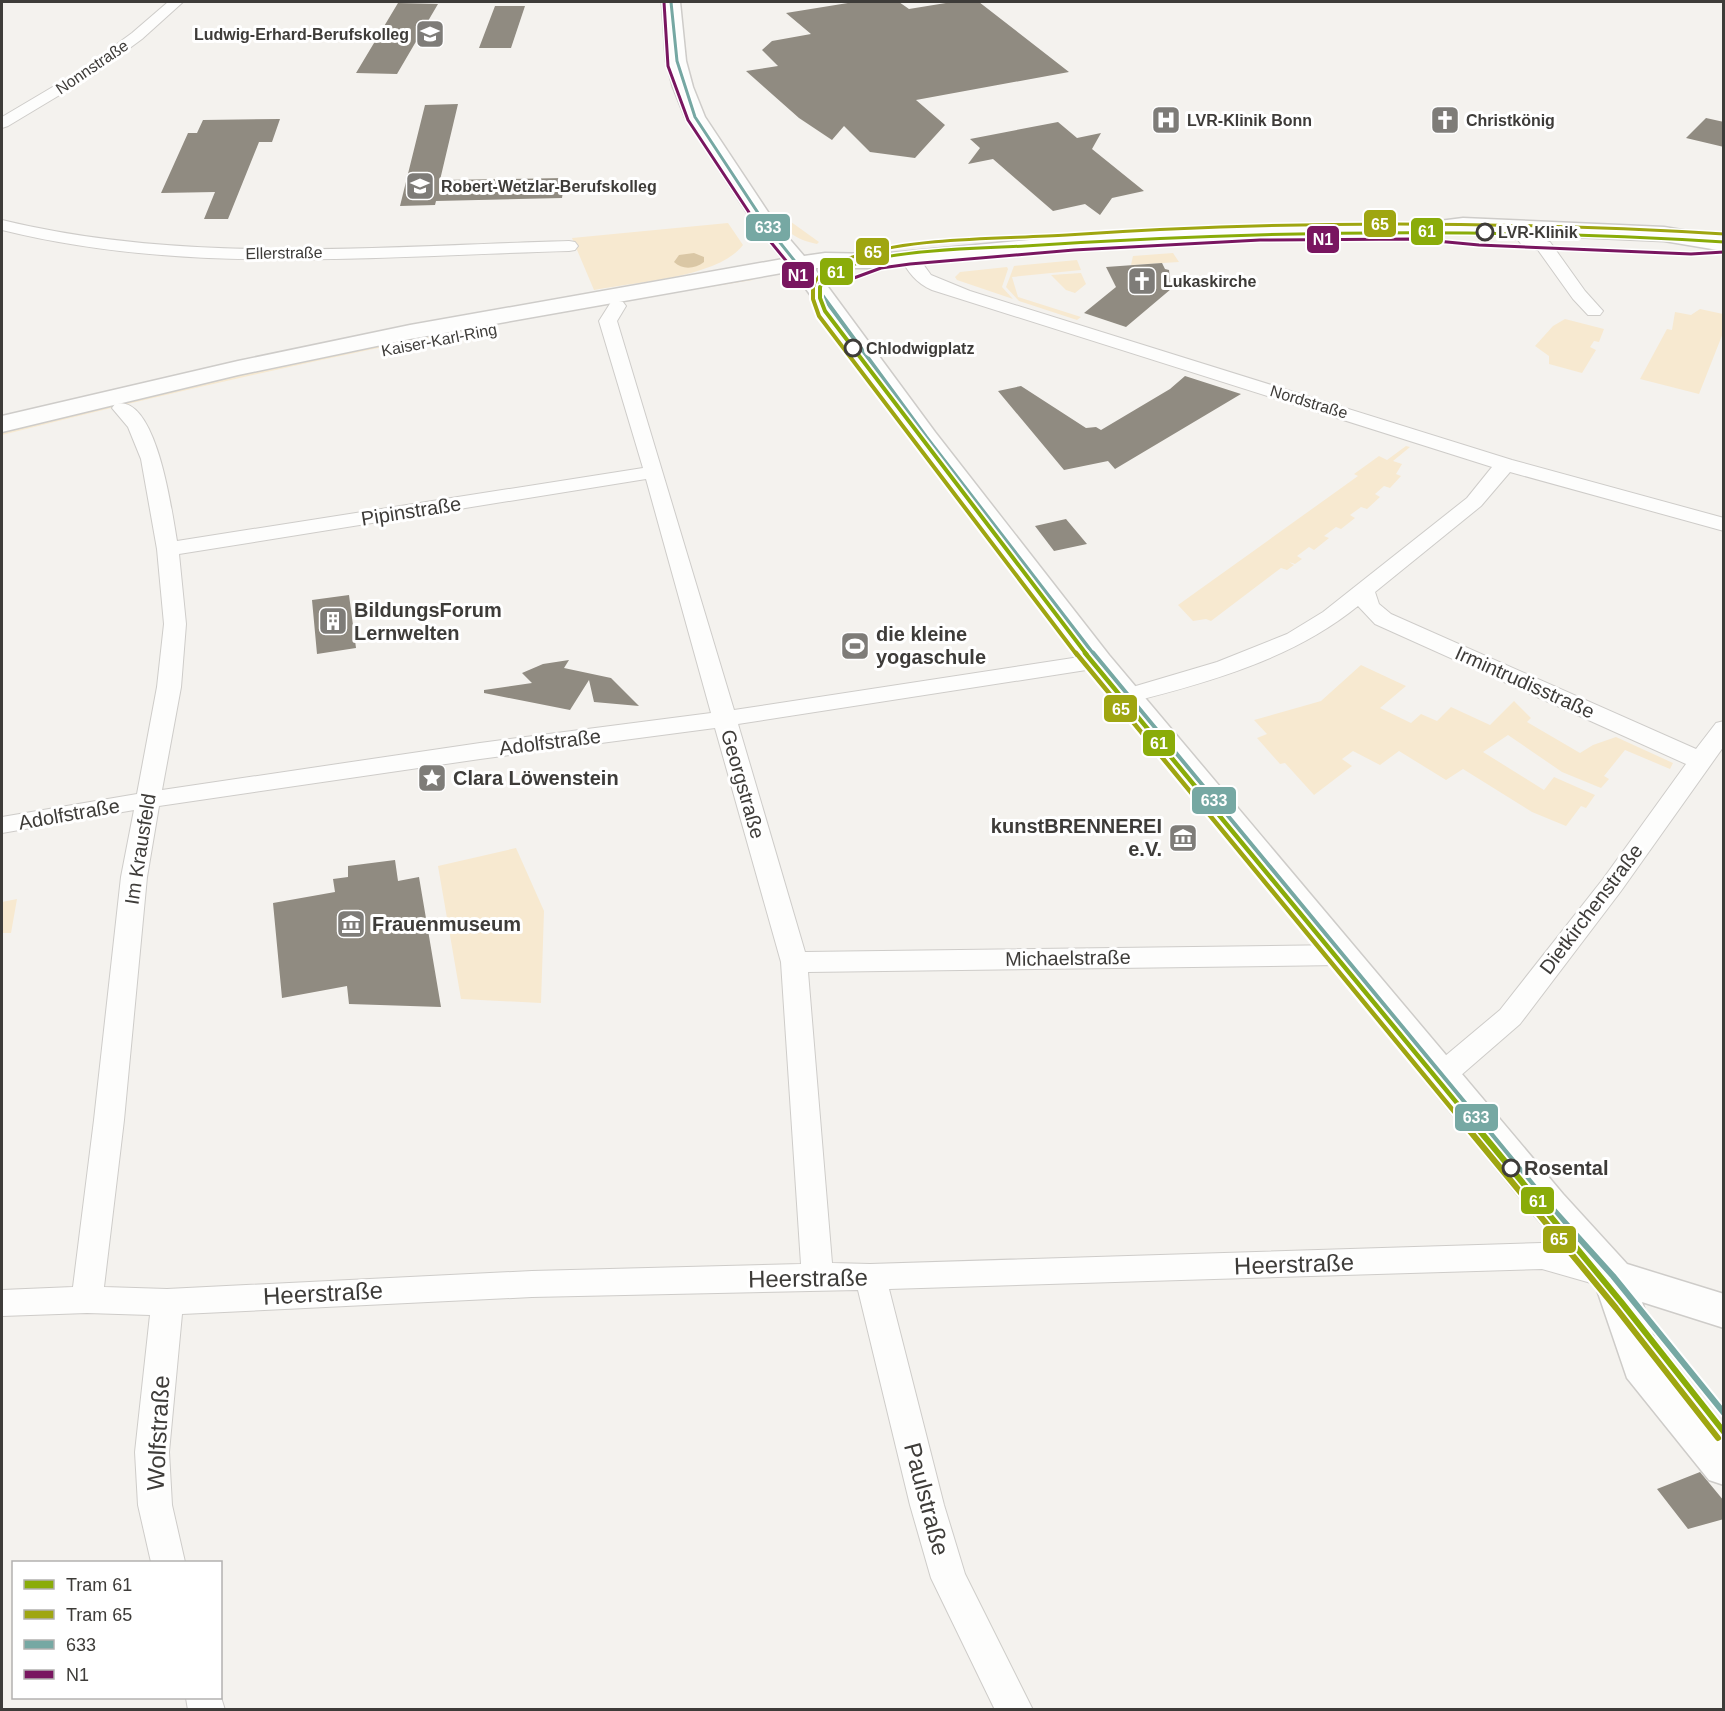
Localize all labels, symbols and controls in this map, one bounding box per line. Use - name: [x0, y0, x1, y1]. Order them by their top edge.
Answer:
- school or university icon: Ludwig-Erhard-Berufskolleg: [414, 18, 446, 50]
- place label: Ludwig-Erhard-Berufskolleg: [194, 26, 409, 43]
- street label: Nonnstraße: [53, 37, 131, 97]
- hospital icon: LVR-Klinik Bonn: [1150, 104, 1182, 136]
- church icon: Christkönig: [1429, 104, 1461, 136]
- place label: LVR-Klinik Bonn: [1187, 112, 1312, 129]
- place label: Christkönig: [1466, 112, 1555, 129]
- school or university icon: Robert-Wetzlar-Berufskolleg: [404, 170, 436, 202]
- place label: Robert-Wetzlar-Berufskolleg: [441, 178, 657, 195]
- line badge: 65: [1363, 209, 1397, 238]
- line badge: 633: [745, 213, 791, 242]
- text: 65: [1371, 216, 1389, 233]
- line badge: 61: [1410, 217, 1444, 246]
- text: 633: [755, 219, 781, 236]
- text: 61: [1418, 223, 1436, 240]
- marker: LVR-Klinik: [1476, 223, 1494, 241]
- place label: LVR-Klinik: [1498, 224, 1578, 241]
- line badge: N1: [1306, 225, 1340, 254]
- text: N1: [1313, 231, 1333, 248]
- line badge: 65: [855, 237, 890, 266]
- street label: Ellerstraße: [245, 244, 323, 262]
- text: 65: [864, 244, 882, 261]
- line badge: 61: [819, 257, 854, 286]
- line badge: N1: [781, 261, 815, 289]
- text: 61: [827, 264, 845, 281]
- church icon: Lukaskirche: [1126, 265, 1158, 297]
- text: N1: [788, 267, 808, 284]
- place label: Lukaskirche: [1163, 273, 1256, 290]
- street label: Kaiser-Karl-Ring: [380, 320, 498, 360]
- marker: Chlodwigplatz: [844, 339, 862, 357]
- place label: Chlodwigplatz: [866, 340, 974, 357]
- street label: Nordstraße: [1268, 382, 1350, 422]
- street label: Pipinstraße: [359, 492, 463, 530]
- place label: BildungsForum Lernwelten: [354, 599, 502, 644]
- building icon: BildungsForum Lernwelten: [317, 605, 349, 637]
- place label: die kleine yogaschule: [876, 623, 986, 668]
- sports icon: die kleine yogaschule: [839, 630, 871, 662]
- street label: Irmintrudisstraße: [1452, 641, 1598, 723]
- line badge: 65: [1103, 694, 1138, 723]
- text: 65: [1112, 701, 1130, 718]
- street label: Adolfstraße: [498, 725, 602, 759]
- street label: Georgstraße: [717, 727, 769, 841]
- line badge: 61: [1142, 729, 1176, 757]
- text: 61: [1150, 735, 1168, 752]
- place icon: Clara Löwenstein: [416, 762, 448, 794]
- place label: Clara Löwenstein: [453, 767, 619, 789]
- line badge: 633: [1191, 786, 1237, 815]
- street label: Im Krausfeld: [120, 792, 160, 906]
- text: 633: [1201, 792, 1227, 809]
- street label: Adolfstraße: [17, 794, 121, 834]
- place label: kunstBRENNEREI e.V.: [991, 815, 1162, 860]
- museum icon: kunstBRENNEREI e.V.: [1167, 822, 1199, 854]
- street label: Dietkirchenstraße: [1535, 840, 1647, 978]
- museum icon: Frauenmuseum: [335, 908, 367, 940]
- place label: Frauenmuseum: [372, 913, 521, 935]
- street label: Michaelstraße: [1005, 946, 1131, 970]
- line badge: 633: [1454, 1103, 1499, 1132]
- text: 633: [1463, 1109, 1489, 1126]
- place label: Rosental: [1524, 1157, 1608, 1179]
- marker: Rosental: [1502, 1159, 1520, 1177]
- line badge: 61: [1520, 1186, 1555, 1215]
- text: 61: [1529, 1193, 1547, 1210]
- line badge: 65: [1542, 1225, 1577, 1254]
- text: 65: [1550, 1231, 1568, 1248]
- street label: Heerstraße: [1234, 1248, 1354, 1280]
- street label: Heerstraße: [748, 1263, 868, 1293]
- street label: Heerstraße: [262, 1276, 384, 1310]
- street label: Wolfstraße: [141, 1375, 175, 1491]
- street label: Paulstraße: [899, 1439, 955, 1559]
- legend: [12, 1561, 222, 1699]
- text: Tram 61: [66, 1575, 132, 1595]
- text: Tram 65: [66, 1605, 132, 1625]
- text: 633: [66, 1635, 96, 1655]
- text: N1: [66, 1665, 89, 1685]

